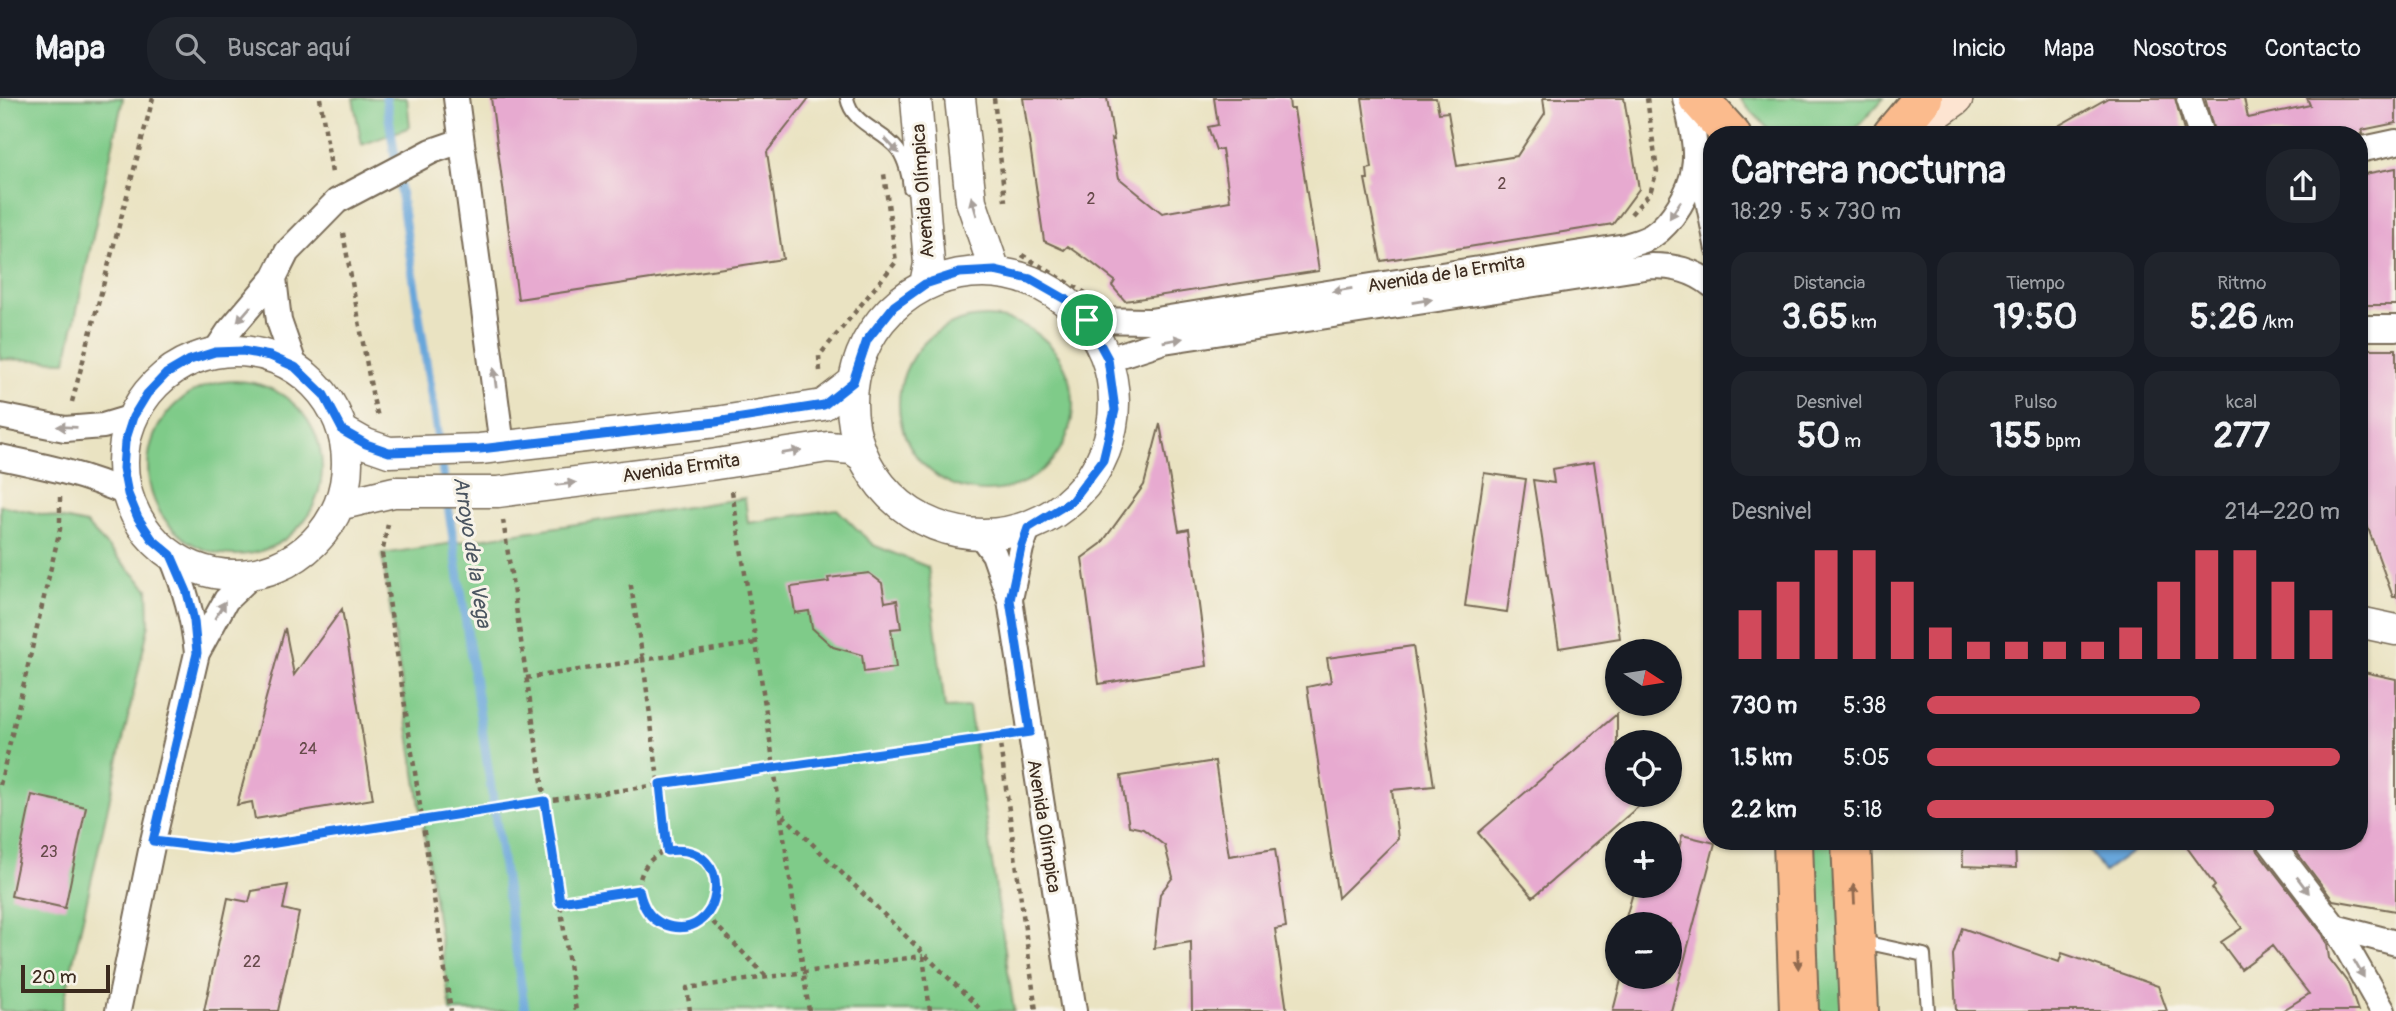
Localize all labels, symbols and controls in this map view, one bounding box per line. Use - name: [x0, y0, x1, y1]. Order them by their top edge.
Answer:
- search box: [147, 17, 637, 80]
- text: Mapa: [35, 28, 105, 69]
- icon: search: [171, 29, 209, 67]
- text: Buscar aquí: [227, 32, 351, 64]
- text: Inicio: [1952, 34, 2006, 63]
- text: Mapa: [2044, 34, 2095, 63]
- text: Nosotros: [2133, 34, 2227, 63]
- text: Contacto: [2265, 34, 2361, 63]
- street label: Avenida Olímpica: [906, 123, 940, 259]
- one-way arrow: [884, 137, 900, 155]
- text: Carrera nocturna: [1731, 147, 2006, 195]
- button: share: [2266, 149, 2340, 223]
- house number: 2: [1498, 174, 1507, 194]
- house number: 2: [1087, 189, 1096, 209]
- one-way arrow: [968, 195, 979, 217]
- text: 18:29 · 5 × 730 m: [1731, 197, 1901, 226]
- one-way arrow: [1668, 200, 1681, 219]
- street label: Avenida de la Ermita: [1366, 250, 1527, 298]
- text: Distancia: [1793, 271, 1865, 295]
- text: Tiempo: [2006, 271, 2065, 295]
- text: Ritmo: [2217, 271, 2266, 295]
- one-way arrow: [1331, 285, 1353, 296]
- pin: [1057, 290, 1117, 350]
- one-way arrow: [1412, 295, 1434, 306]
- text: 3.65: [1781, 295, 1848, 339]
- text: 19:50: [1994, 295, 2077, 339]
- text: 5:26: [2190, 295, 2258, 339]
- icon: arrive: [1068, 301, 1106, 339]
- one-way arrow: [236, 305, 252, 322]
- text: km: [1848, 310, 1877, 334]
- text: /km: [2258, 310, 2294, 334]
- one-way arrow: [1162, 334, 1184, 345]
- one-way arrow: [489, 367, 500, 389]
- text: Desnivel: [1796, 390, 1863, 414]
- text: Pulso: [2014, 390, 2057, 414]
- text: kcal: [2226, 390, 2257, 414]
- text: 50: [1797, 414, 1840, 458]
- text: 155: [1990, 414, 2042, 458]
- text: 277: [2214, 414, 2270, 458]
- one-way arrow: [56, 422, 78, 433]
- text: m: [1840, 429, 1861, 453]
- text: bpm: [2042, 429, 2081, 453]
- one-way arrow: [780, 446, 802, 457]
- street label: Avenida Ermita: [621, 448, 742, 488]
- water label: Arroyo de la Vega: [447, 475, 497, 631]
- one-way arrow: [555, 478, 577, 489]
- text: Desnivel: [1731, 497, 1812, 526]
- text: 214–220 m: [2224, 497, 2340, 526]
- one-way arrow: [214, 601, 227, 620]
- north arrow: [1605, 639, 1682, 716]
- map controls: [1605, 639, 1682, 989]
- text: 730 m: [1731, 691, 1797, 720]
- text: 5:38: [1843, 691, 1886, 720]
- button: locate: [1605, 730, 1682, 807]
- house number: 24: [299, 739, 317, 759]
- text: 1.5 km: [1731, 743, 1793, 772]
- text: 5:05: [1843, 743, 1890, 772]
- street label: Avenida Olímpica: [1022, 758, 1066, 895]
- text: 2.2 km: [1731, 795, 1797, 824]
- text: 5:18: [1843, 795, 1882, 824]
- button: +: [1605, 821, 1682, 898]
- house number: 23: [40, 842, 58, 862]
- one-way arrow: [2295, 875, 2310, 893]
- one-way arrow: [1848, 883, 1859, 905]
- button: −: [1605, 912, 1682, 989]
- one-way arrow: [1792, 948, 1803, 970]
- house number: 22: [243, 952, 261, 972]
- one-way arrow: [2353, 960, 2365, 979]
- scale bar: [21, 962, 110, 994]
- text: 20 m: [32, 965, 77, 989]

